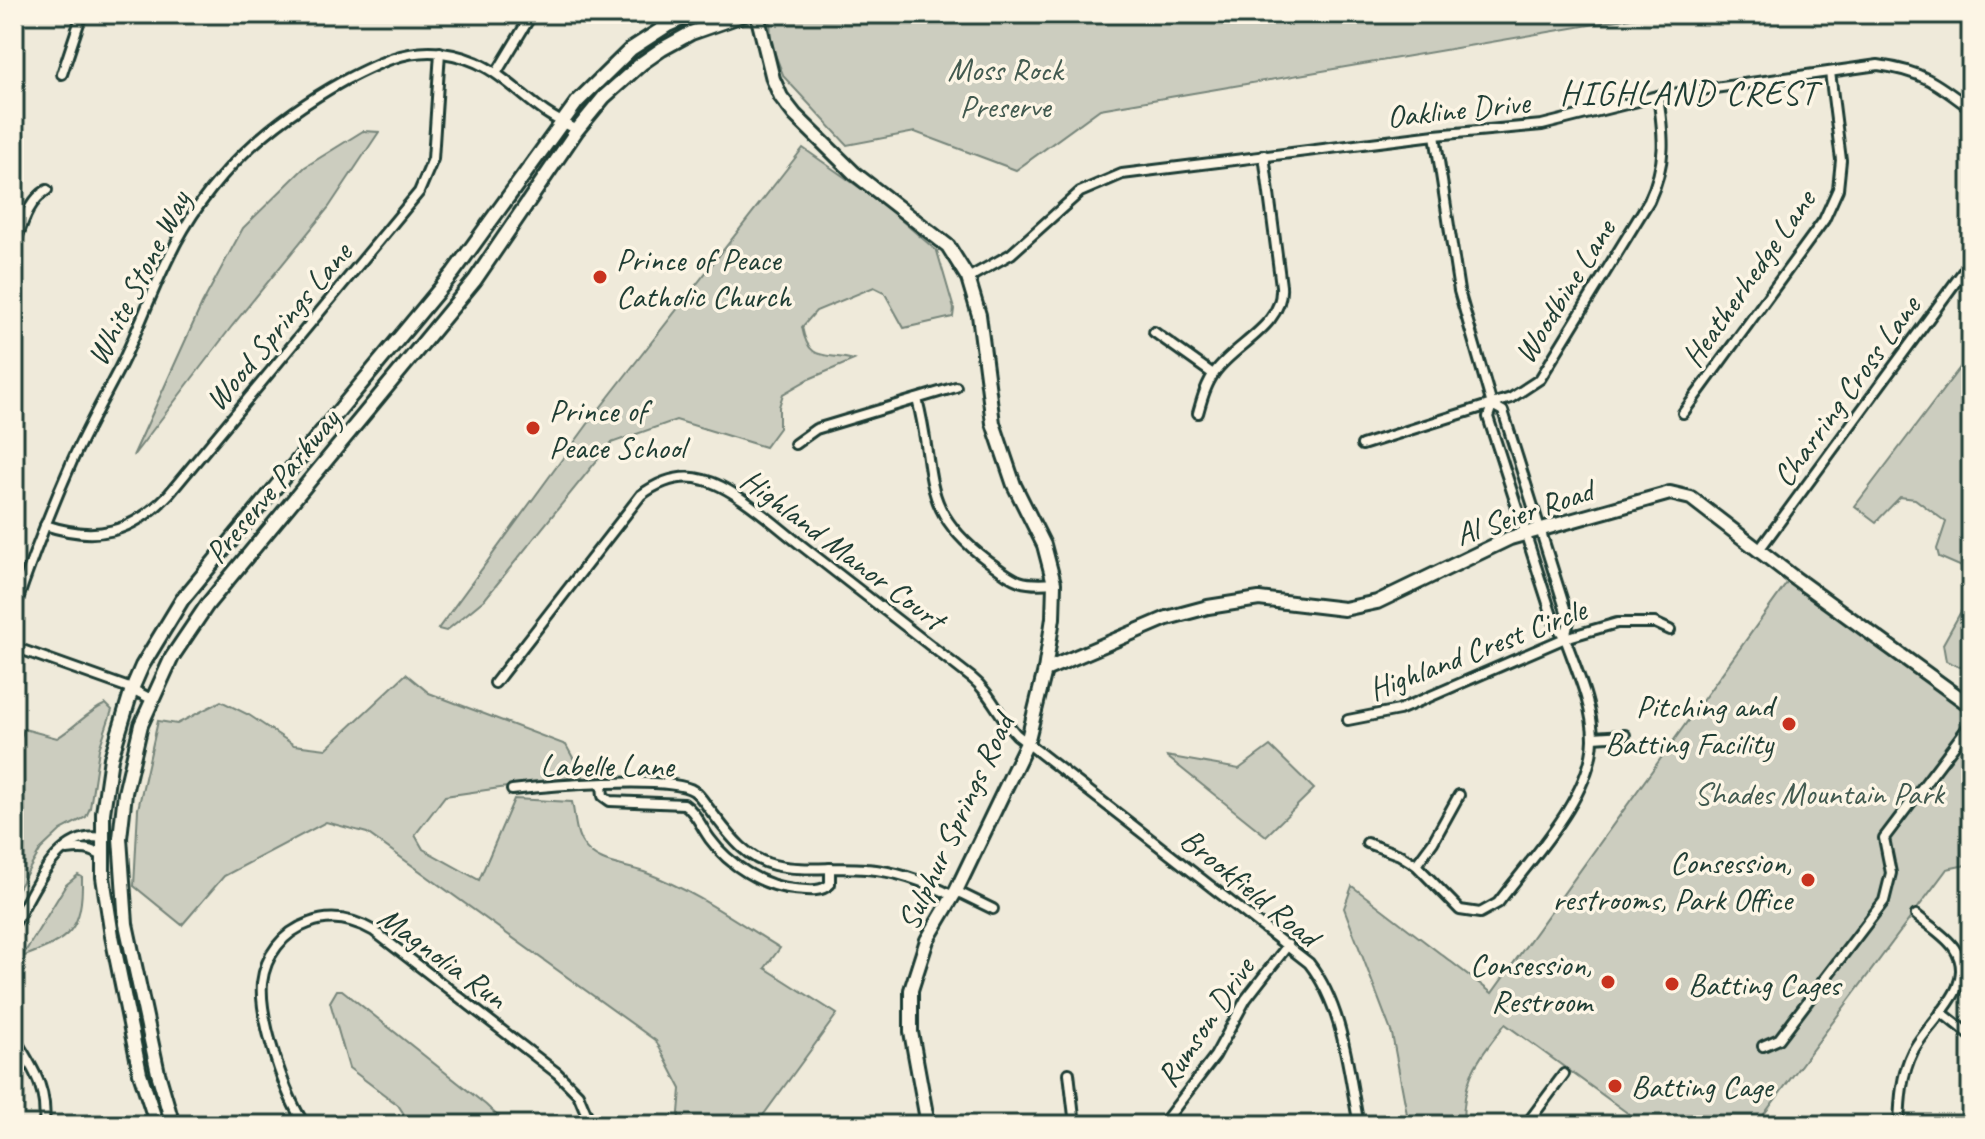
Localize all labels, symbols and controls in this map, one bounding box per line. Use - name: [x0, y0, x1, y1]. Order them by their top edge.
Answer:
- park label: Moss Rock Preserve: [948, 49, 1065, 127]
- district label: HIGHLAND CREST: [1560, 71, 1823, 114]
- street label: Oakline Drive: [1385, 81, 1534, 137]
- street label: Heatherhedge Lane: [1672, 180, 1826, 375]
- street label: White Stone Way: [77, 182, 201, 372]
- street label: Woodbine Lane: [1504, 210, 1626, 371]
- street label: Wood Springs Lane: [196, 232, 363, 419]
- place label: Prince of Peace Catholic Church: [616, 239, 792, 317]
- marker: Prince of Peace Catholic Church: [591, 268, 609, 286]
- street label: Charring Cross Lane: [1763, 286, 1931, 495]
- place label: Prince of Peace School: [549, 390, 691, 468]
- street label: Preserve Parkway: [196, 399, 350, 572]
- marker: Prince of Peace School: [524, 419, 542, 437]
- street label: Highland Manor Court: [733, 459, 956, 642]
- street label: Al Seier Road: [1450, 468, 1603, 555]
- street label: Highland Crest Circle: [1363, 588, 1594, 710]
- place label: Pitching and Batting Facility: [1605, 686, 1777, 764]
- street label: Sulphur Springs Road: [888, 704, 1025, 937]
- marker: Pitching and Batting Facility: [1780, 715, 1798, 733]
- street label: Labelle Lane: [540, 745, 676, 786]
- park label: Shades Mountain Park: [1694, 773, 1946, 814]
- street label: Brookfield Road: [1172, 819, 1332, 959]
- place label: Consession, restrooms, Park Office: [1552, 842, 1795, 920]
- marker: Consession, restrooms, Park Office: [1799, 871, 1817, 889]
- street label: Magnolia Run: [370, 897, 517, 1019]
- place label: Consession, Restroom: [1470, 944, 1595, 1022]
- street label: Rumson Drive: [1147, 947, 1265, 1095]
- place label: Batting Cages: [1688, 964, 1843, 1005]
- marker: Consession, Restroom: [1599, 973, 1617, 991]
- marker: Batting Cages: [1663, 975, 1681, 993]
- place label: Batting Cage: [1631, 1066, 1775, 1107]
- marker: Batting Cage: [1606, 1077, 1624, 1095]

